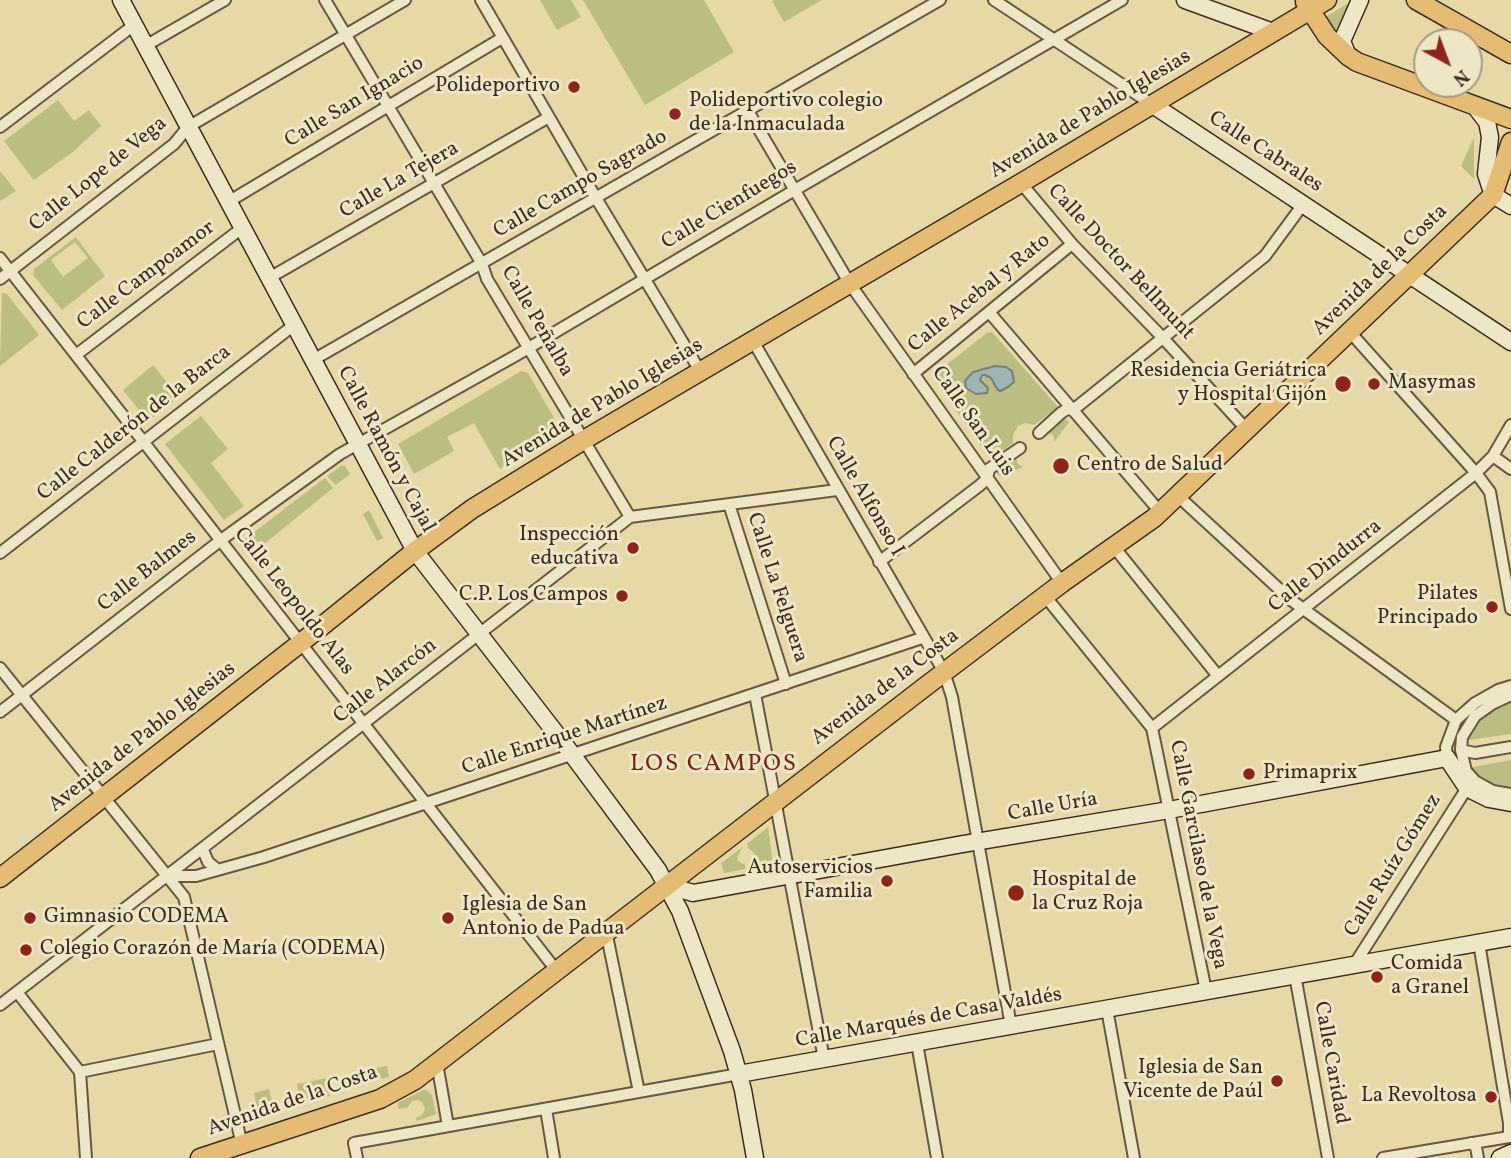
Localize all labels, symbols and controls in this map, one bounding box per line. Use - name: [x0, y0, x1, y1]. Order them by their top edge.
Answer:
- north arrow: [1413, 28, 1483, 98]
- street label: Avenida de Pablo Iglesias: [986, 45, 1196, 185]
- street label: Calle San Ignacio: [281, 52, 429, 154]
- text: N: [1447, 63, 1474, 92]
- place label: Polideportivo: [435, 74, 560, 100]
- marker: Polideportivo: [566, 79, 582, 95]
- place label: Polideportivo colegio de la Inmaculada: [689, 89, 883, 139]
- marker: Polideportivo colegio de la Inmaculada: [667, 106, 683, 122]
- street label: Calle Cabrales: [1203, 107, 1327, 199]
- street label: Calle Lope de Vega: [25, 112, 173, 238]
- street label: Calle Campo Sagrado: [490, 125, 672, 245]
- street label: Calle La Tejera: [336, 137, 464, 225]
- street label: Calle Cienfuegos: [658, 156, 802, 256]
- street label: Calle Doctor Bellmunt: [1041, 180, 1199, 346]
- street label: Avenida de la Costa: [1308, 200, 1454, 342]
- street label: Calle Campoamor: [73, 216, 221, 336]
- street label: Calle Acebal y Rato: [904, 229, 1056, 359]
- street label: Calle Peñalba: [494, 262, 578, 382]
- street label: Avenida de Pablo Iglesias: [498, 334, 708, 474]
- street label: Calle Calderón de la Barca: [33, 341, 237, 507]
- place label: Residencia Geriátrica y Hospital Gijón: [1130, 359, 1327, 409]
- street label: Calle San Luis: [925, 362, 1019, 482]
- street label: Calle Ramón y Cajal: [331, 363, 439, 537]
- place label: Masymas: [1388, 371, 1476, 397]
- marker: Residencia Geriátrica y Hospital Gijón: [1333, 374, 1353, 394]
- marker: Masymas: [1366, 376, 1382, 392]
- street label: Calle Alfonso I: [819, 432, 909, 562]
- place label: Centro de Salud: [1077, 453, 1223, 479]
- marker: Centro de Salud: [1051, 456, 1071, 476]
- street label: Calle La Felguera: [740, 510, 812, 666]
- street label: Calle Dindurra: [1264, 515, 1388, 619]
- street label: Calle Leopoldo Alas: [227, 523, 359, 681]
- place label: Inspección educativa: [519, 523, 619, 573]
- street label: Calle Balmes: [94, 526, 202, 618]
- marker: Inspección educativa: [625, 540, 641, 556]
- place label: Pilates Principado: [1377, 582, 1478, 632]
- place label: C.P. Los Campos: [459, 583, 608, 609]
- marker: C.P. Los Campos: [614, 588, 630, 604]
- marker: Pilates Principado: [1484, 599, 1500, 615]
- street label: Avenida de la Costa: [807, 624, 965, 752]
- street label: Calle Alarcón: [329, 634, 443, 730]
- street label: Avenida de Pablo Iglesias: [44, 657, 242, 819]
- street label: Calle Enrique Martínez: [459, 692, 671, 782]
- street label: Calle Garcilaso de la Vega: [1162, 738, 1232, 972]
- district label: LOS CAMPOS: [631, 752, 797, 780]
- place label: Primaprix: [1263, 761, 1357, 787]
- marker: Primaprix: [1241, 766, 1257, 782]
- street label: Calle Uría: [1006, 788, 1100, 828]
- street label: Calle Ruíz Gómez: [1340, 790, 1448, 942]
- place label: Autoservicios Familia: [747, 856, 873, 906]
- place label: Hospital de la Cruz Roja: [1032, 868, 1144, 918]
- marker: Autoservicios Familia: [879, 873, 895, 889]
- marker: Hospital de la Cruz Roja: [1006, 883, 1026, 903]
- place label: Iglesia de San Antonio de Padua: [462, 893, 625, 943]
- place label: Gimnasio CODEMA: [44, 905, 229, 931]
- marker: Gimnasio CODEMA: [22, 910, 38, 926]
- marker: Iglesia de San Antonio de Padua: [440, 910, 456, 926]
- place label: Colegio Corazón de María (CODEMA): [40, 937, 385, 963]
- marker: Colegio Corazón de María (CODEMA): [18, 942, 34, 958]
- place label: Comida a Granel: [1391, 952, 1469, 1002]
- marker: Comida a Granel: [1369, 969, 1385, 985]
- street label: Calle Marqués de Casa Valdés: [794, 983, 1064, 1055]
- street label: Calle Caridad: [1307, 1000, 1353, 1126]
- place label: Iglesia de San Vicente de Paúl: [1123, 1056, 1263, 1106]
- street label: Avenida de la Costa: [205, 1061, 381, 1143]
- marker: Iglesia de San Vicente de Paúl: [1269, 1073, 1285, 1089]
- place label: La Revoltosa: [1361, 1084, 1477, 1110]
- marker: La Revoltosa: [1483, 1089, 1499, 1105]

